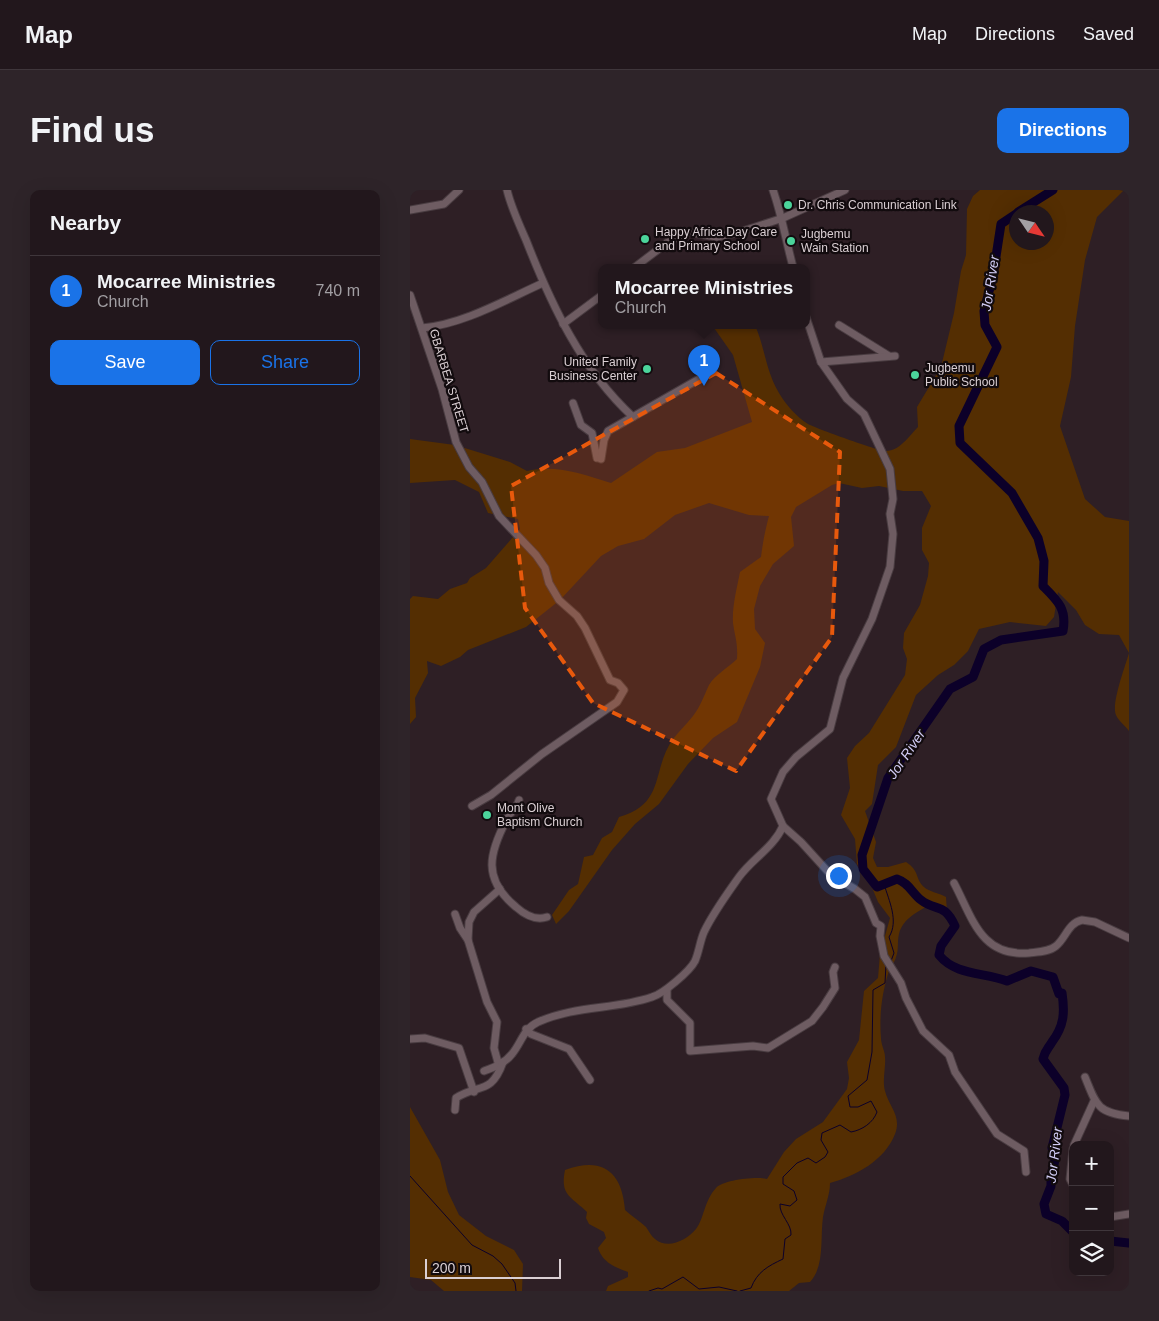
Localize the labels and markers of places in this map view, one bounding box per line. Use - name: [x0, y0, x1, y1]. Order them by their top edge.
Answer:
- place label: Dr. Chris Communication Link: [798, 198, 958, 212]
- marker: Dr. Chris Communication Link: [782, 199, 794, 211]
- place label: Happy Africa Day Care and Primary School: [655, 225, 777, 253]
- place label: Jugbemu Wain Station: [801, 227, 869, 255]
- marker: Happy Africa Day Care and Primary School: [639, 233, 651, 245]
- marker: Jugbemu Wain Station: [785, 235, 797, 247]
- pin: 1: [688, 345, 720, 386]
- place label: United Family Business Center: [549, 355, 637, 383]
- place label: Jugbemu Public School: [925, 361, 998, 389]
- marker: United Family Business Center: [641, 363, 653, 375]
- marker: Jugbemu Public School: [909, 369, 921, 381]
- place label: Mont Olive Baptism Church: [497, 801, 582, 829]
- marker: Mont Olive Baptism Church: [481, 809, 493, 821]

